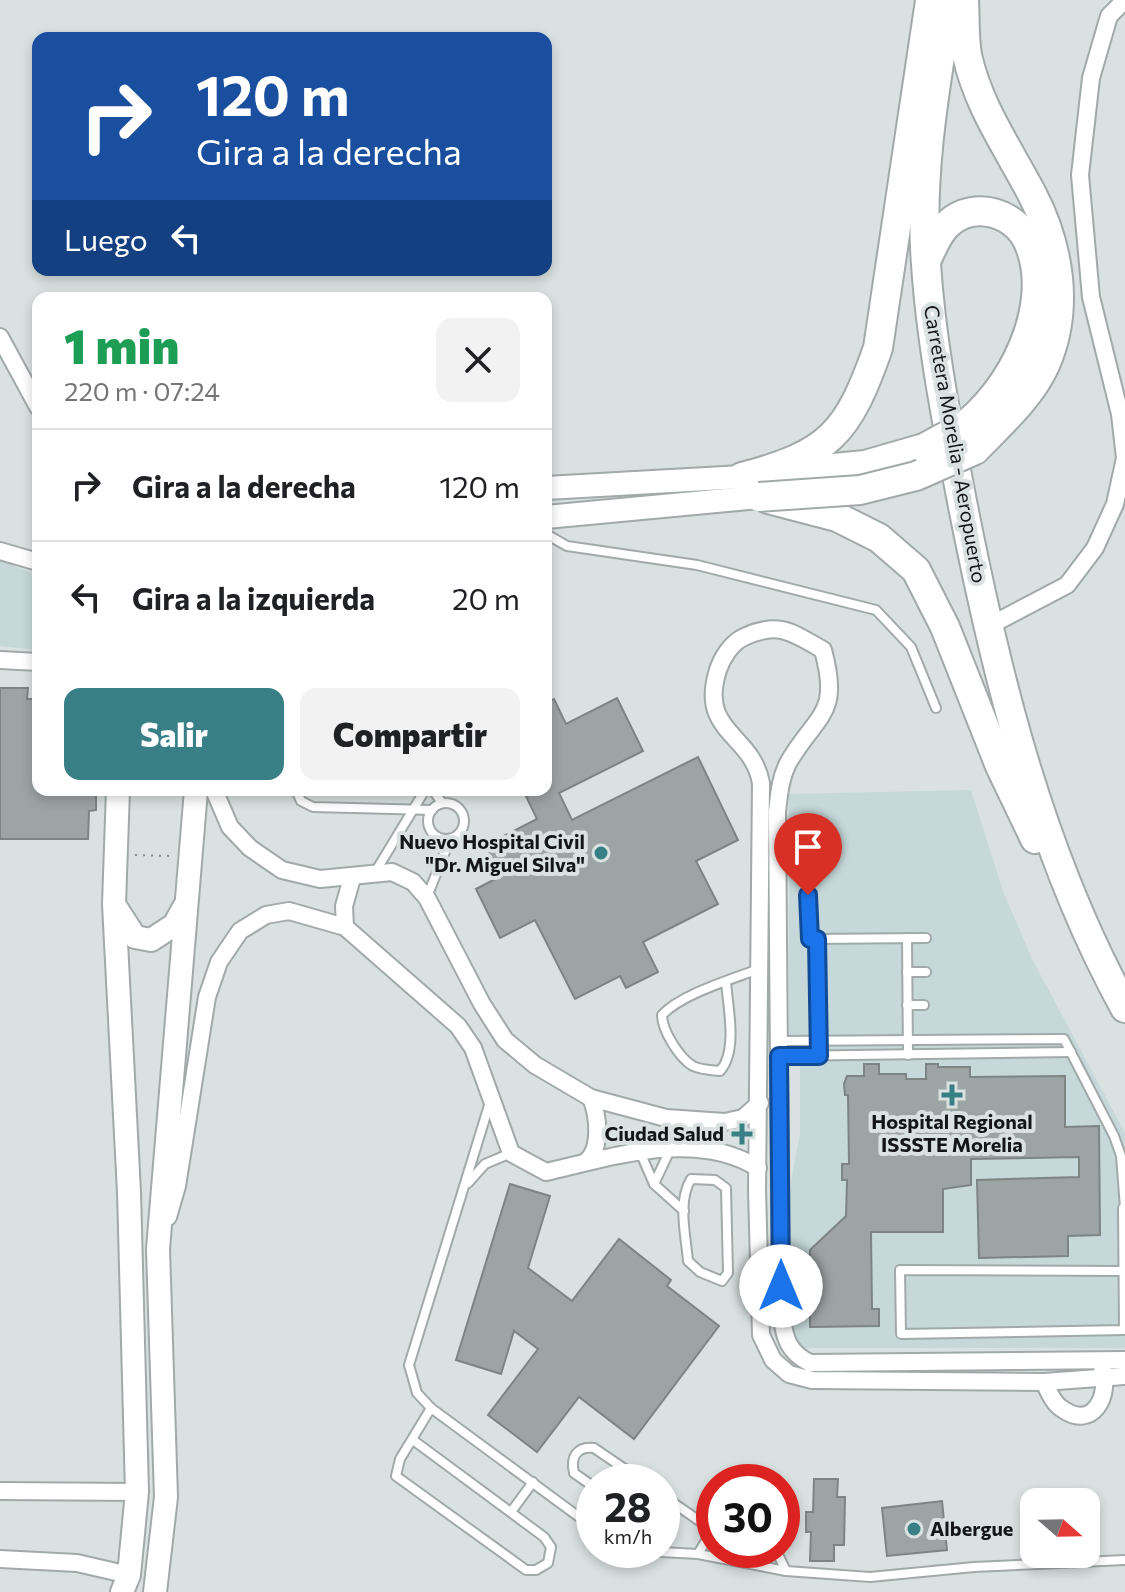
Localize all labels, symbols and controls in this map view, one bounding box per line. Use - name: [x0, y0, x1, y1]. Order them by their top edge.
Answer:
- text: 120 m: [196, 59, 350, 128]
- icon: right: [64, 64, 168, 168]
- text: Gira a la derecha: [196, 128, 462, 172]
- icon: left: [164, 216, 208, 260]
- text: Luego: [64, 220, 148, 257]
- street label: Carretera Morelia - Aeropuerto: [920, 303, 992, 585]
- text: 1 min: [64, 315, 179, 374]
- button: close: [436, 318, 520, 402]
- text: 220 m · 07:24: [64, 375, 220, 406]
- icon: right: [64, 463, 108, 507]
- text: Gira a la derecha: [132, 467, 356, 504]
- text: 120 m: [439, 467, 520, 504]
- icon: left: [64, 575, 108, 619]
- text: Gira a la izquierda: [132, 579, 375, 616]
- text: 20 m: [452, 579, 520, 616]
- button: Salir: [64, 688, 284, 780]
- button: Compartir: [300, 688, 520, 780]
- pin: [774, 813, 842, 895]
- icon: arrive: [786, 825, 830, 869]
- place label: Nuevo Hospital Civil "Dr. Miguel Silva": [399, 829, 585, 876]
- marker: Nuevo Hospital Civil "Dr. Miguel Silva": [592, 844, 610, 862]
- marker: Hospital Regional ISSSTE Morelia: [941, 1084, 963, 1106]
- place label: Hospital Regional ISSSTE Morelia: [871, 1109, 1033, 1156]
- place label: Ciudad Salud: [604, 1121, 724, 1145]
- marker: Ciudad Salud: [731, 1123, 753, 1145]
- position arrow: [739, 1244, 823, 1328]
- speed limit sign: 30: [696, 1464, 800, 1568]
- text: 28: [604, 1481, 652, 1530]
- north arrow: [1020, 1488, 1100, 1568]
- map controls: [1020, 1488, 1100, 1568]
- place label: Albergue: [930, 1516, 1013, 1540]
- marker: Albergue: [905, 1520, 923, 1538]
- text: km/h: [604, 1524, 652, 1548]

